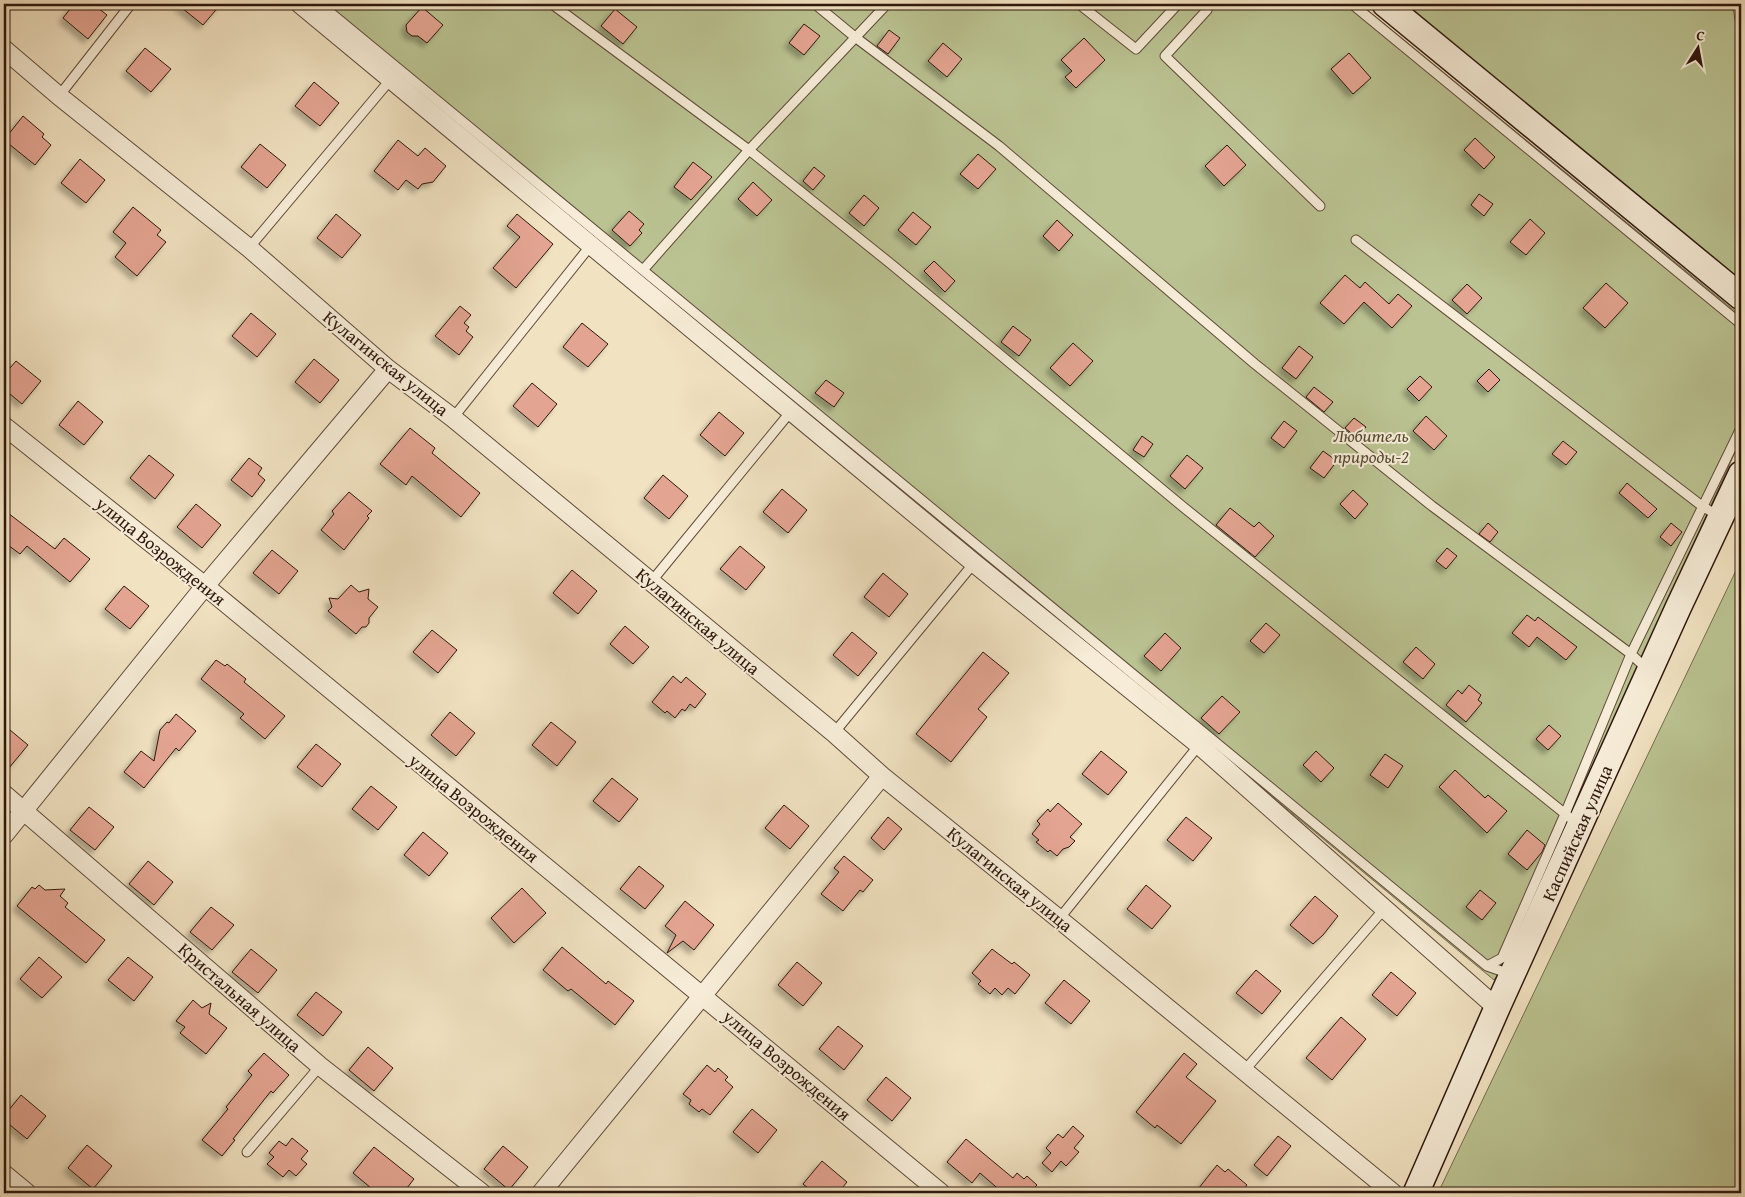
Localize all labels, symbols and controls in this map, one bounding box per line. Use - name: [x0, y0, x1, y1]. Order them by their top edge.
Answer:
- north arrow: [1672, 22, 1722, 72]
- text: С: [1695, 25, 1706, 46]
- street label: Кулагинская улица: [317, 304, 455, 423]
- park label: Любитель природы-2: [1333, 422, 1409, 470]
- street label: улица Возрождения: [89, 489, 232, 612]
- street label: Кулагинская улица: [630, 561, 766, 681]
- street label: улица Возрождения: [402, 746, 545, 869]
- street label: Каспийская улица: [1535, 760, 1619, 906]
- street label: Кулагинская улица: [941, 820, 1079, 939]
- street label: Кристальная улица: [172, 936, 308, 1059]
- street label: улица Возрождения: [716, 1002, 857, 1127]

